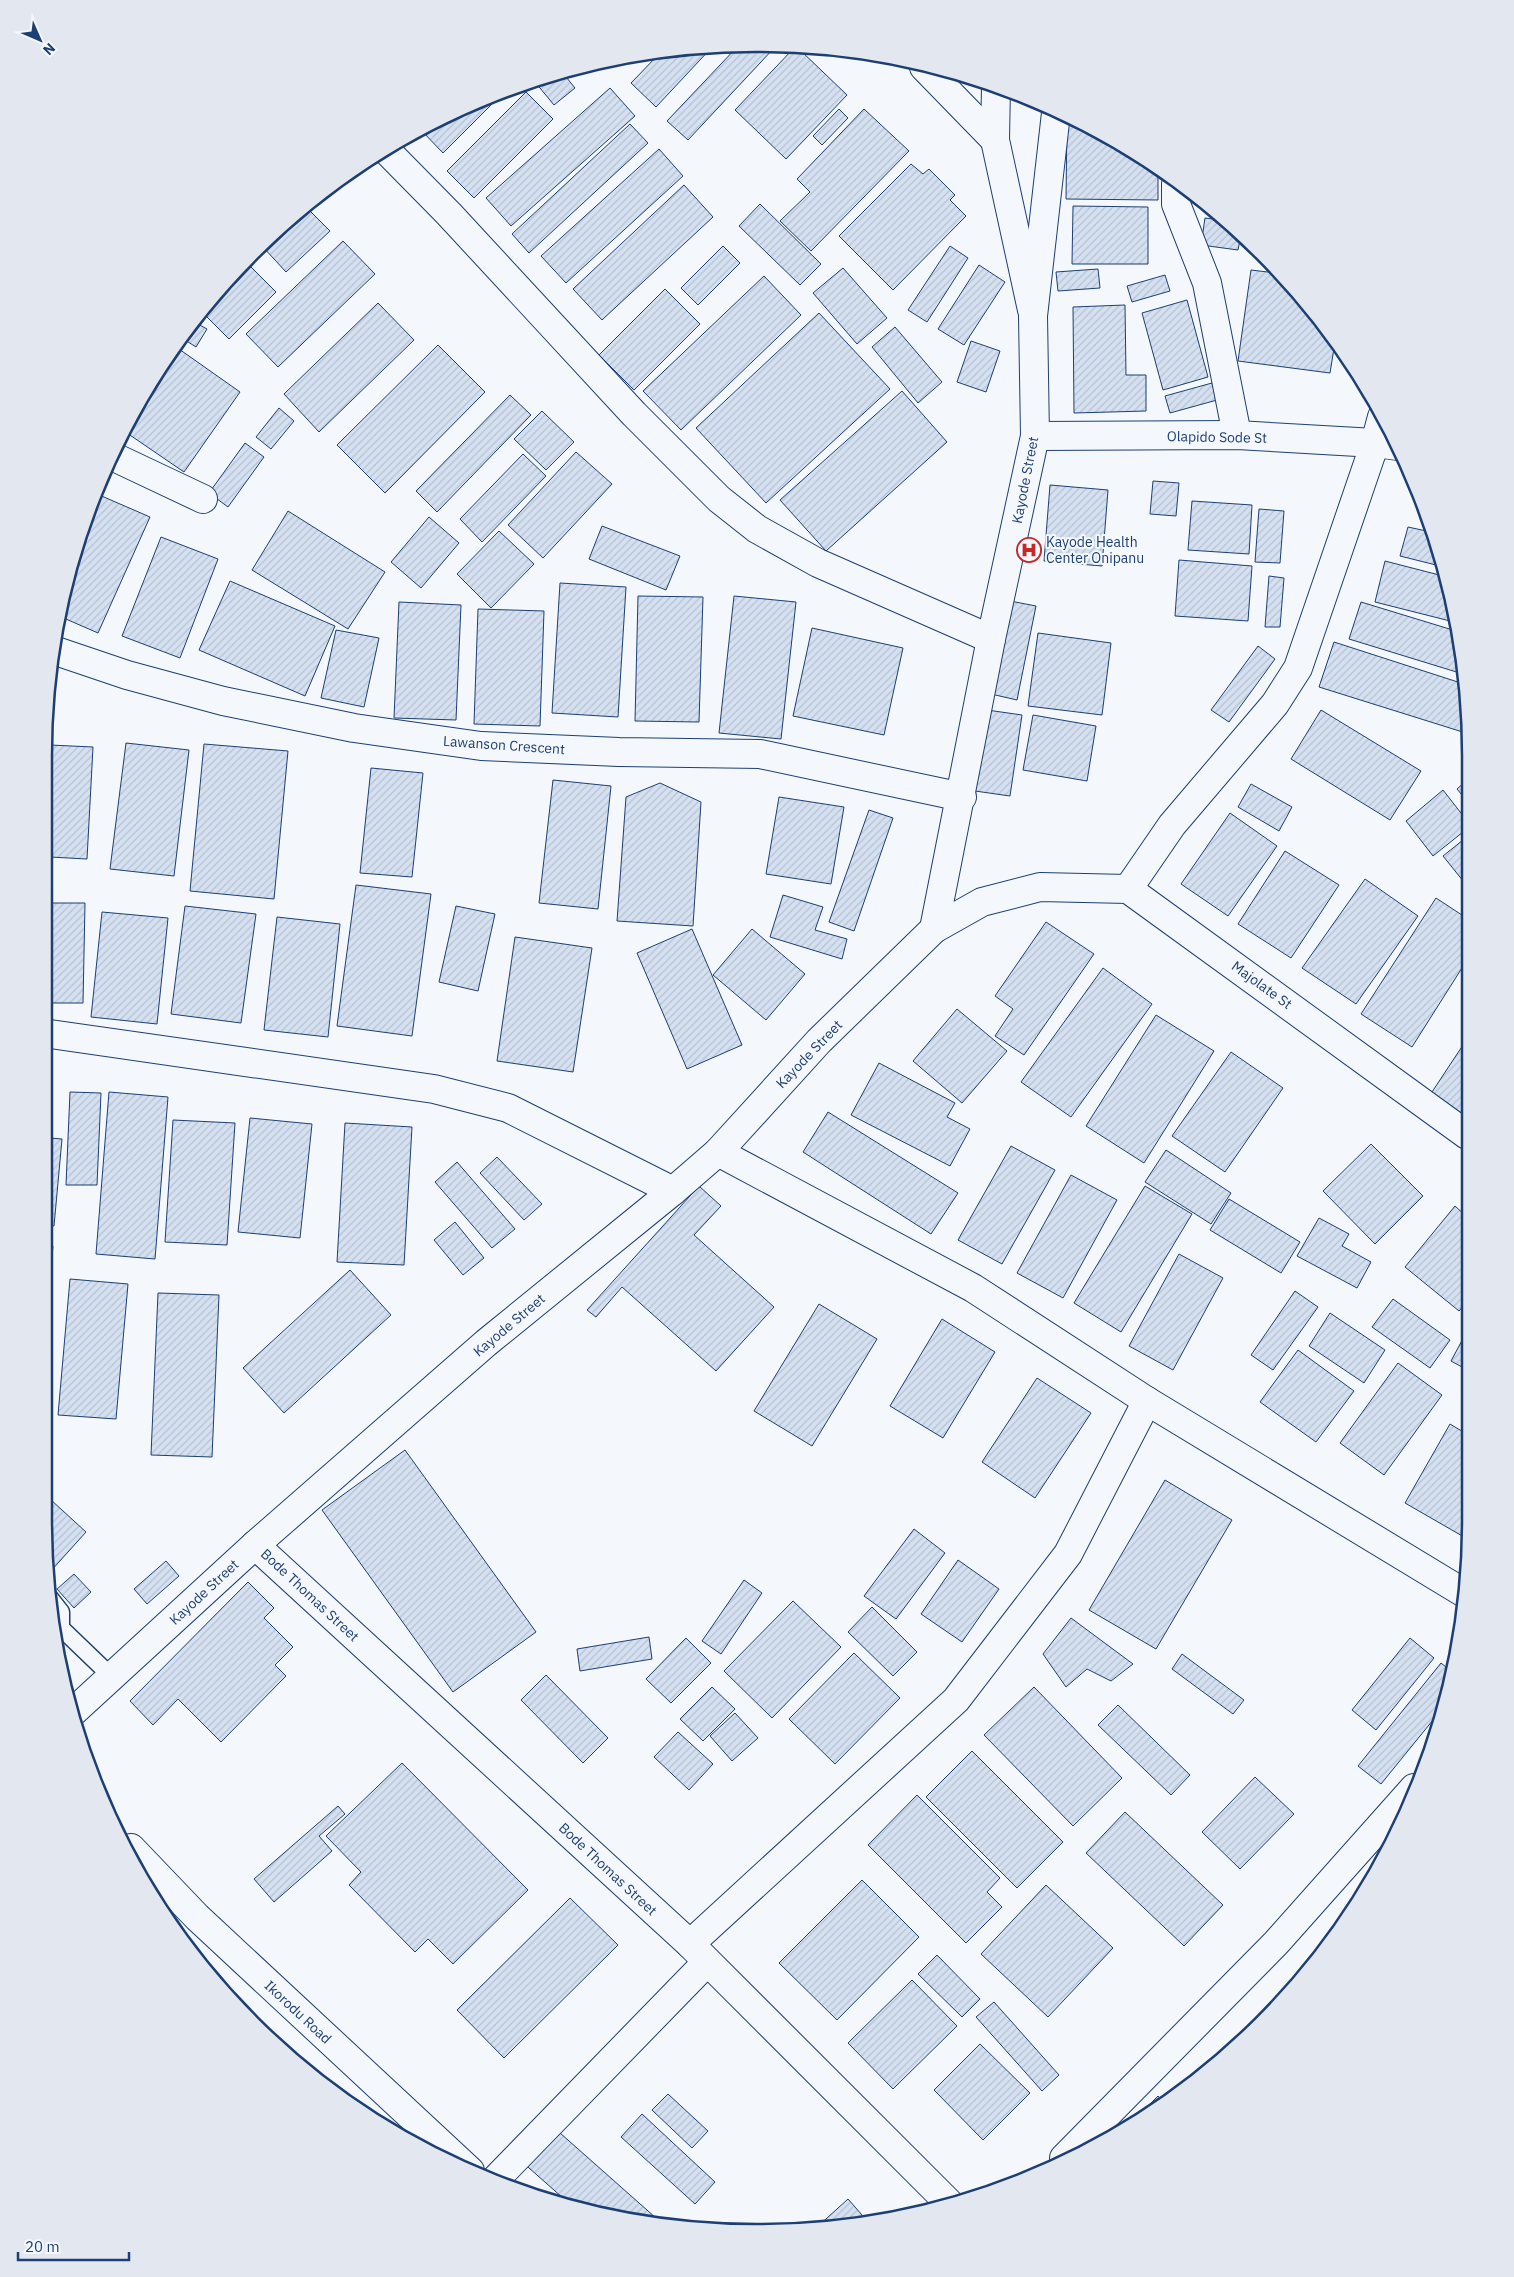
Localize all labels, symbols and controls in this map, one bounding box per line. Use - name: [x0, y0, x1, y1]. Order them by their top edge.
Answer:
- north arrow: [15, 15, 65, 65]
- text: N: [39, 39, 59, 59]
- street label: Olapido Sode St: [1167, 427, 1267, 447]
- street label: Kayode Street: [1008, 435, 1042, 525]
- place label: Kayode Health Center Onipanu: [1046, 533, 1144, 567]
- hospital icon: Kayode Health Center Onipanu: [1016, 537, 1042, 563]
- street label: Lawanson Crescent: [442, 732, 566, 758]
- street label: Majolate St: [1228, 957, 1296, 1013]
- street label: Kayode Street: [772, 1016, 846, 1092]
- street label: Kayode Street: [469, 1290, 549, 1360]
- street label: Bode Thomas Street: [257, 1545, 363, 1645]
- street label: Kayode Street: [166, 1555, 243, 1629]
- street label: Bode Thomas Street: [555, 1819, 661, 1919]
- street label: Ikorodu Road: [261, 1976, 335, 2048]
- scale bar: [18, 2230, 129, 2262]
- text: 20 m: [25, 2237, 60, 2256]

